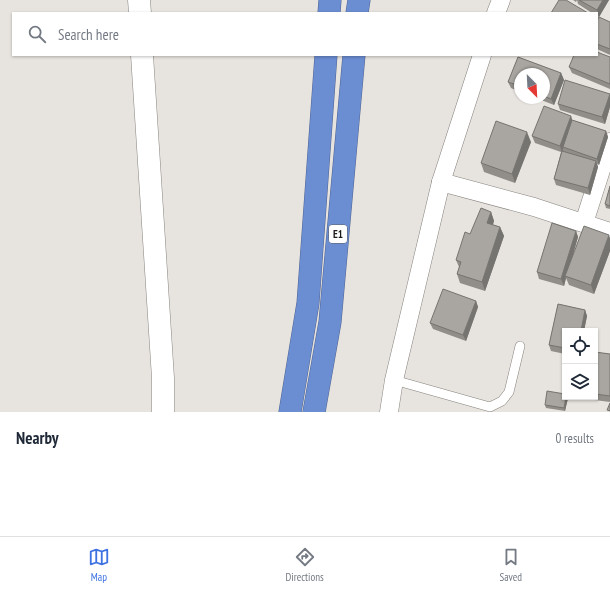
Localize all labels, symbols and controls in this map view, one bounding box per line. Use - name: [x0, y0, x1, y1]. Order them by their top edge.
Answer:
- search box: [12, 12, 598, 56]
- icon: search: [26, 23, 48, 45]
- text: Search here: [58, 25, 119, 44]
- north arrow: [514, 68, 550, 104]
- road number: E1: [329, 225, 347, 243]
- map controls: [562, 328, 598, 400]
- button: locate: [562, 328, 598, 364]
- button: layers: [562, 364, 598, 400]
- text: Nearby: [16, 427, 59, 449]
- text: 0 results: [555, 430, 594, 447]
- tab: Map: [88, 546, 110, 584]
- tab: Directions: [286, 546, 324, 584]
- tab: Saved: [499, 546, 522, 584]

